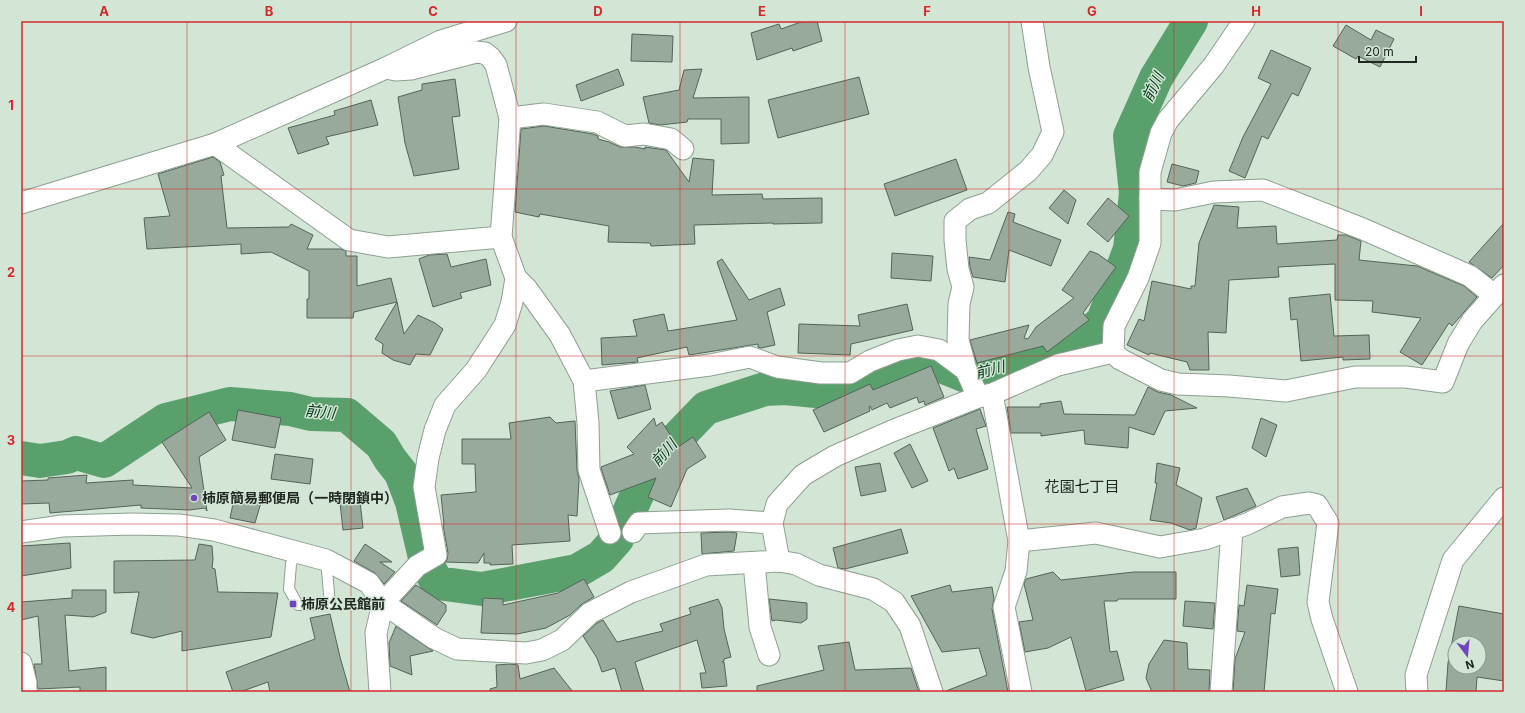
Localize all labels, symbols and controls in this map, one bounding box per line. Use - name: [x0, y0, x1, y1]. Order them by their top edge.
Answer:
- text: A: [99, 3, 109, 19]
- text: B: [265, 3, 274, 19]
- text: C: [428, 3, 438, 19]
- text: D: [593, 3, 603, 19]
- text: E: [758, 3, 766, 19]
- text: F: [923, 3, 931, 19]
- text: G: [1087, 3, 1097, 19]
- text: H: [1251, 3, 1261, 19]
- text: I: [1419, 3, 1423, 19]
- scale bar: [1359, 38, 1416, 64]
- text: 20 m: [1365, 44, 1394, 59]
- water label: 前川: [1137, 67, 1169, 104]
- text: 1: [8, 97, 14, 113]
- text: 2: [7, 264, 15, 280]
- water label: 前川: [973, 356, 1009, 382]
- water label: 前川: [304, 400, 338, 423]
- text: 3: [7, 432, 15, 448]
- water label: 前川: [647, 434, 682, 470]
- district label: 花園七丁目: [1044, 477, 1120, 496]
- place label: 柿原簡易郵便局（一時閉鎖中）: [202, 489, 398, 506]
- marker: 柿原簡易郵便局（一時閉鎖中）: [189, 493, 199, 503]
- place label: 柿原公民館前: [301, 595, 385, 612]
- text: 4: [7, 599, 16, 615]
- marker: 柿原公民館前: [288, 599, 298, 609]
- north arrow: [1447, 635, 1487, 675]
- text: N: [1464, 657, 1476, 672]

